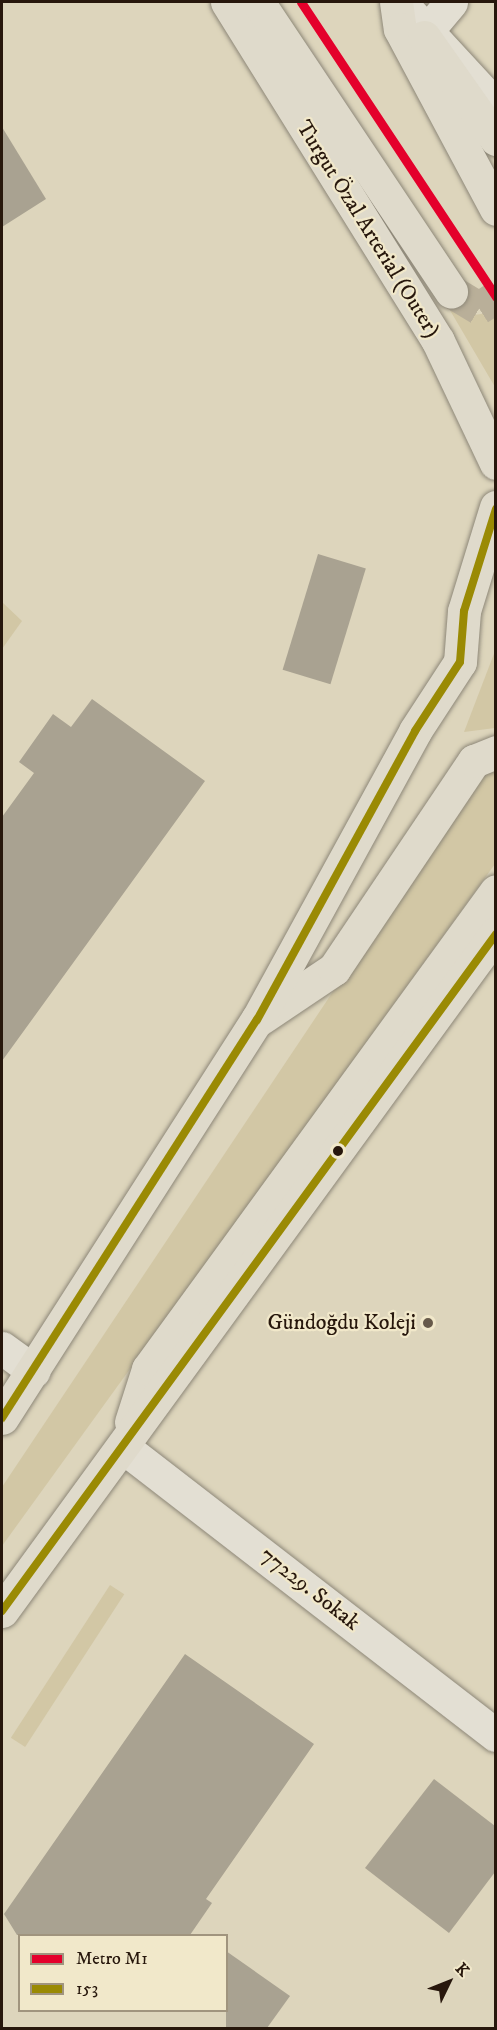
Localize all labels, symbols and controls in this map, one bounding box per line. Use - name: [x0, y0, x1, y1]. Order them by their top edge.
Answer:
- street label: Turgut Özal Arterial (Outer): [290, 116, 446, 342]
- unlabelled marker: [332, 1145, 344, 1157]
- place label: Gündoğdu Koleji: [267, 1310, 416, 1336]
- marker: Gündoğdu Koleji: [421, 1316, 435, 1330]
- street label: 77229. Sokak: [255, 1542, 365, 1636]
- legend: [18, 1934, 228, 2012]
- text: Metro M1: [76, 1948, 148, 1970]
- north arrow: [419, 1952, 479, 2012]
- text: K: [451, 1959, 473, 1981]
- text: 153: [76, 1978, 98, 2000]

